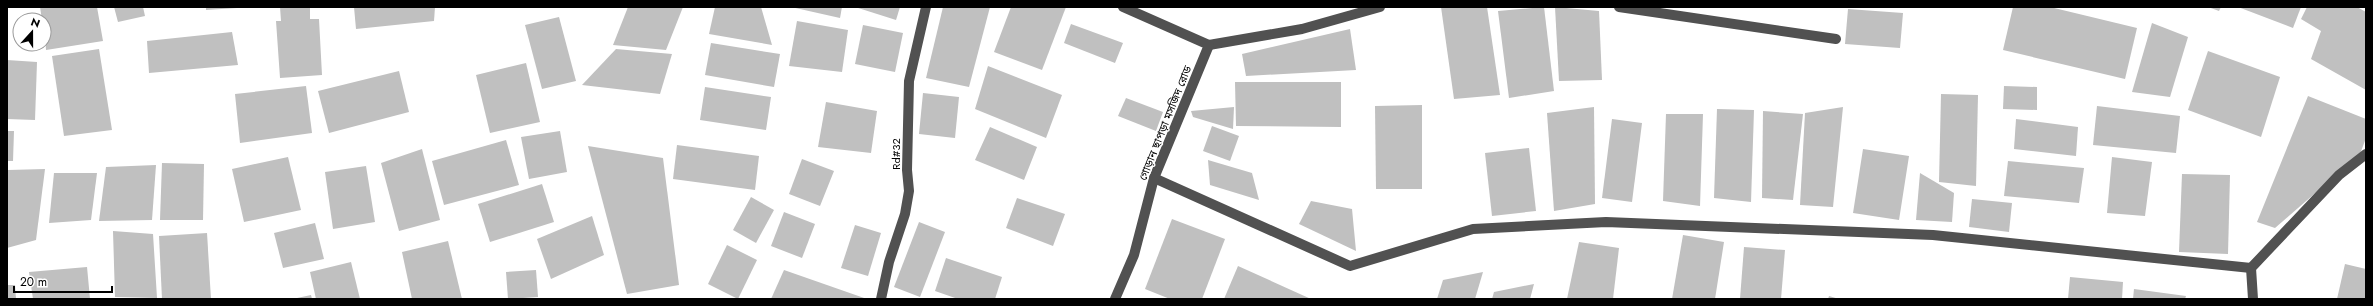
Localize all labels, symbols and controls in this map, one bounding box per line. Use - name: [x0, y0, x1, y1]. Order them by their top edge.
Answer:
- north arrow: [12, 12, 52, 52]
- text: N: [29, 14, 43, 32]
- street label: গোড়ান ছাপড়া মসজিদ রোড: [1135, 63, 1195, 183]
- street label: Rd#32: [888, 138, 904, 170]
- scale bar: [14, 268, 112, 294]
- text: 20 m: [20, 273, 47, 291]

